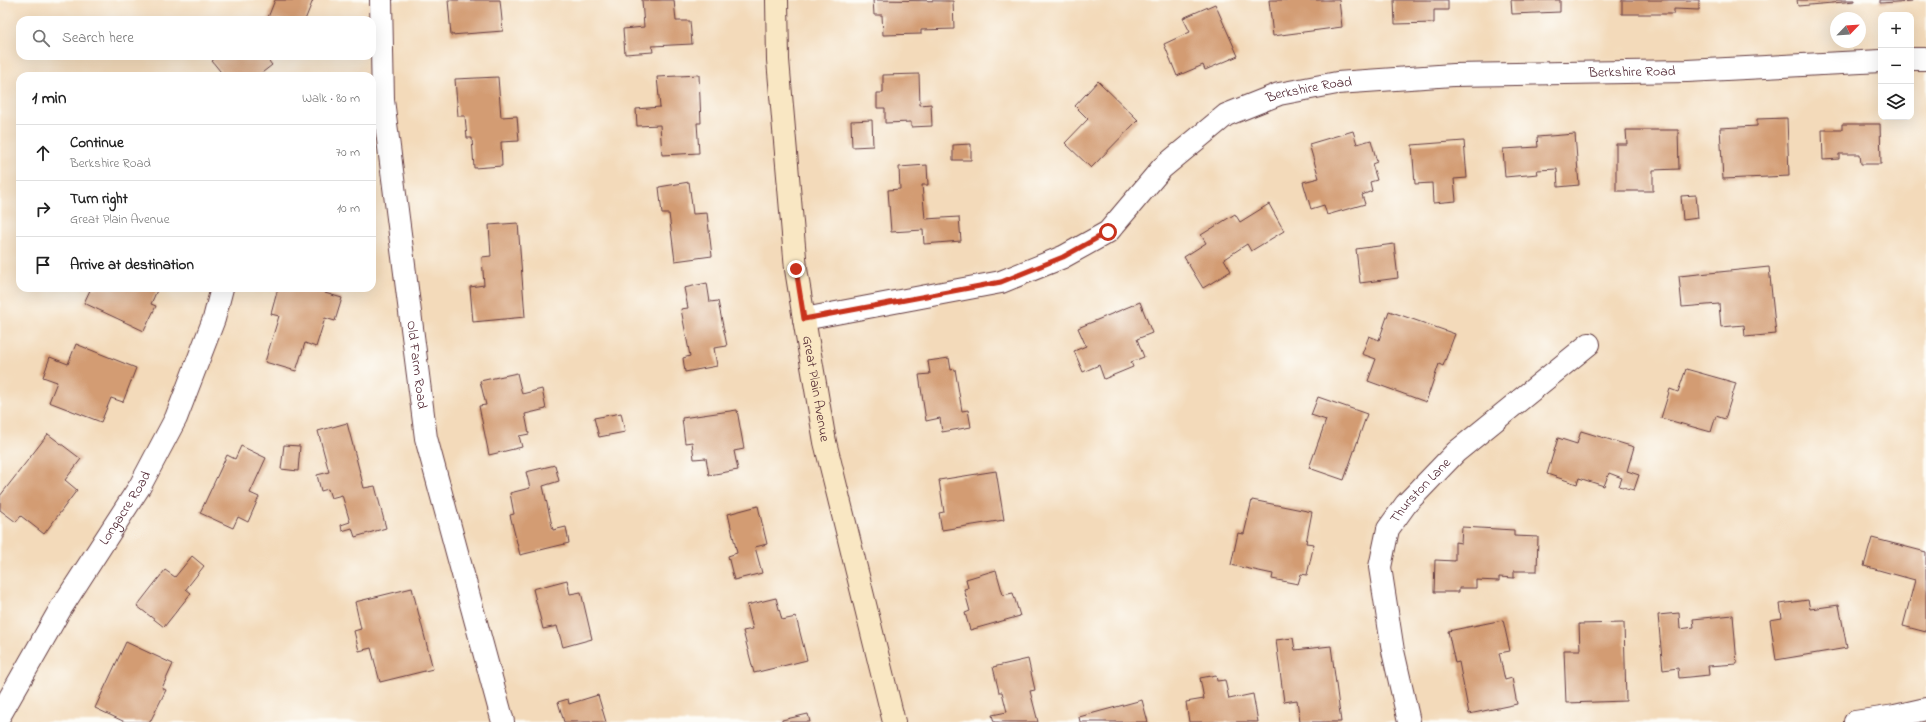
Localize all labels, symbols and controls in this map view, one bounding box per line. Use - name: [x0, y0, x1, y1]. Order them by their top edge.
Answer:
- north arrow: [1830, 12, 1866, 48]
- map controls: [1878, 12, 1914, 120]
- button: +: [1878, 12, 1914, 48]
- search box: [16, 16, 376, 60]
- icon: search: [30, 27, 52, 49]
- text: Search here: [62, 27, 134, 49]
- button: −: [1878, 48, 1914, 84]
- street label: Berkshire Road: [1587, 61, 1676, 83]
- street label: Berkshire Road: [1262, 71, 1353, 109]
- button: layers: [1878, 84, 1914, 120]
- text: 1 min: [32, 86, 66, 111]
- text: Walk · 80 m: [302, 89, 360, 108]
- text: Continue: [70, 132, 124, 154]
- icon: ahead: [32, 142, 54, 164]
- text: 70 m: [336, 143, 360, 162]
- text: Berkshire Road: [70, 154, 151, 173]
- text: Turn right: [70, 188, 128, 210]
- icon: right: [32, 198, 54, 220]
- text: 10 m: [337, 199, 360, 218]
- text: Great Plain Avenue: [70, 210, 169, 229]
- route start: [1099, 223, 1117, 241]
- icon: arrive: [32, 254, 54, 276]
- text: Arrive at destination: [70, 254, 194, 276]
- route end: [787, 260, 805, 278]
- street label: Old Farm Road: [401, 319, 433, 410]
- street label: Great Plain Avenue: [797, 334, 835, 444]
- street label: Thurston Lane: [1385, 452, 1456, 528]
- street label: Longacre Road: [94, 467, 157, 549]

